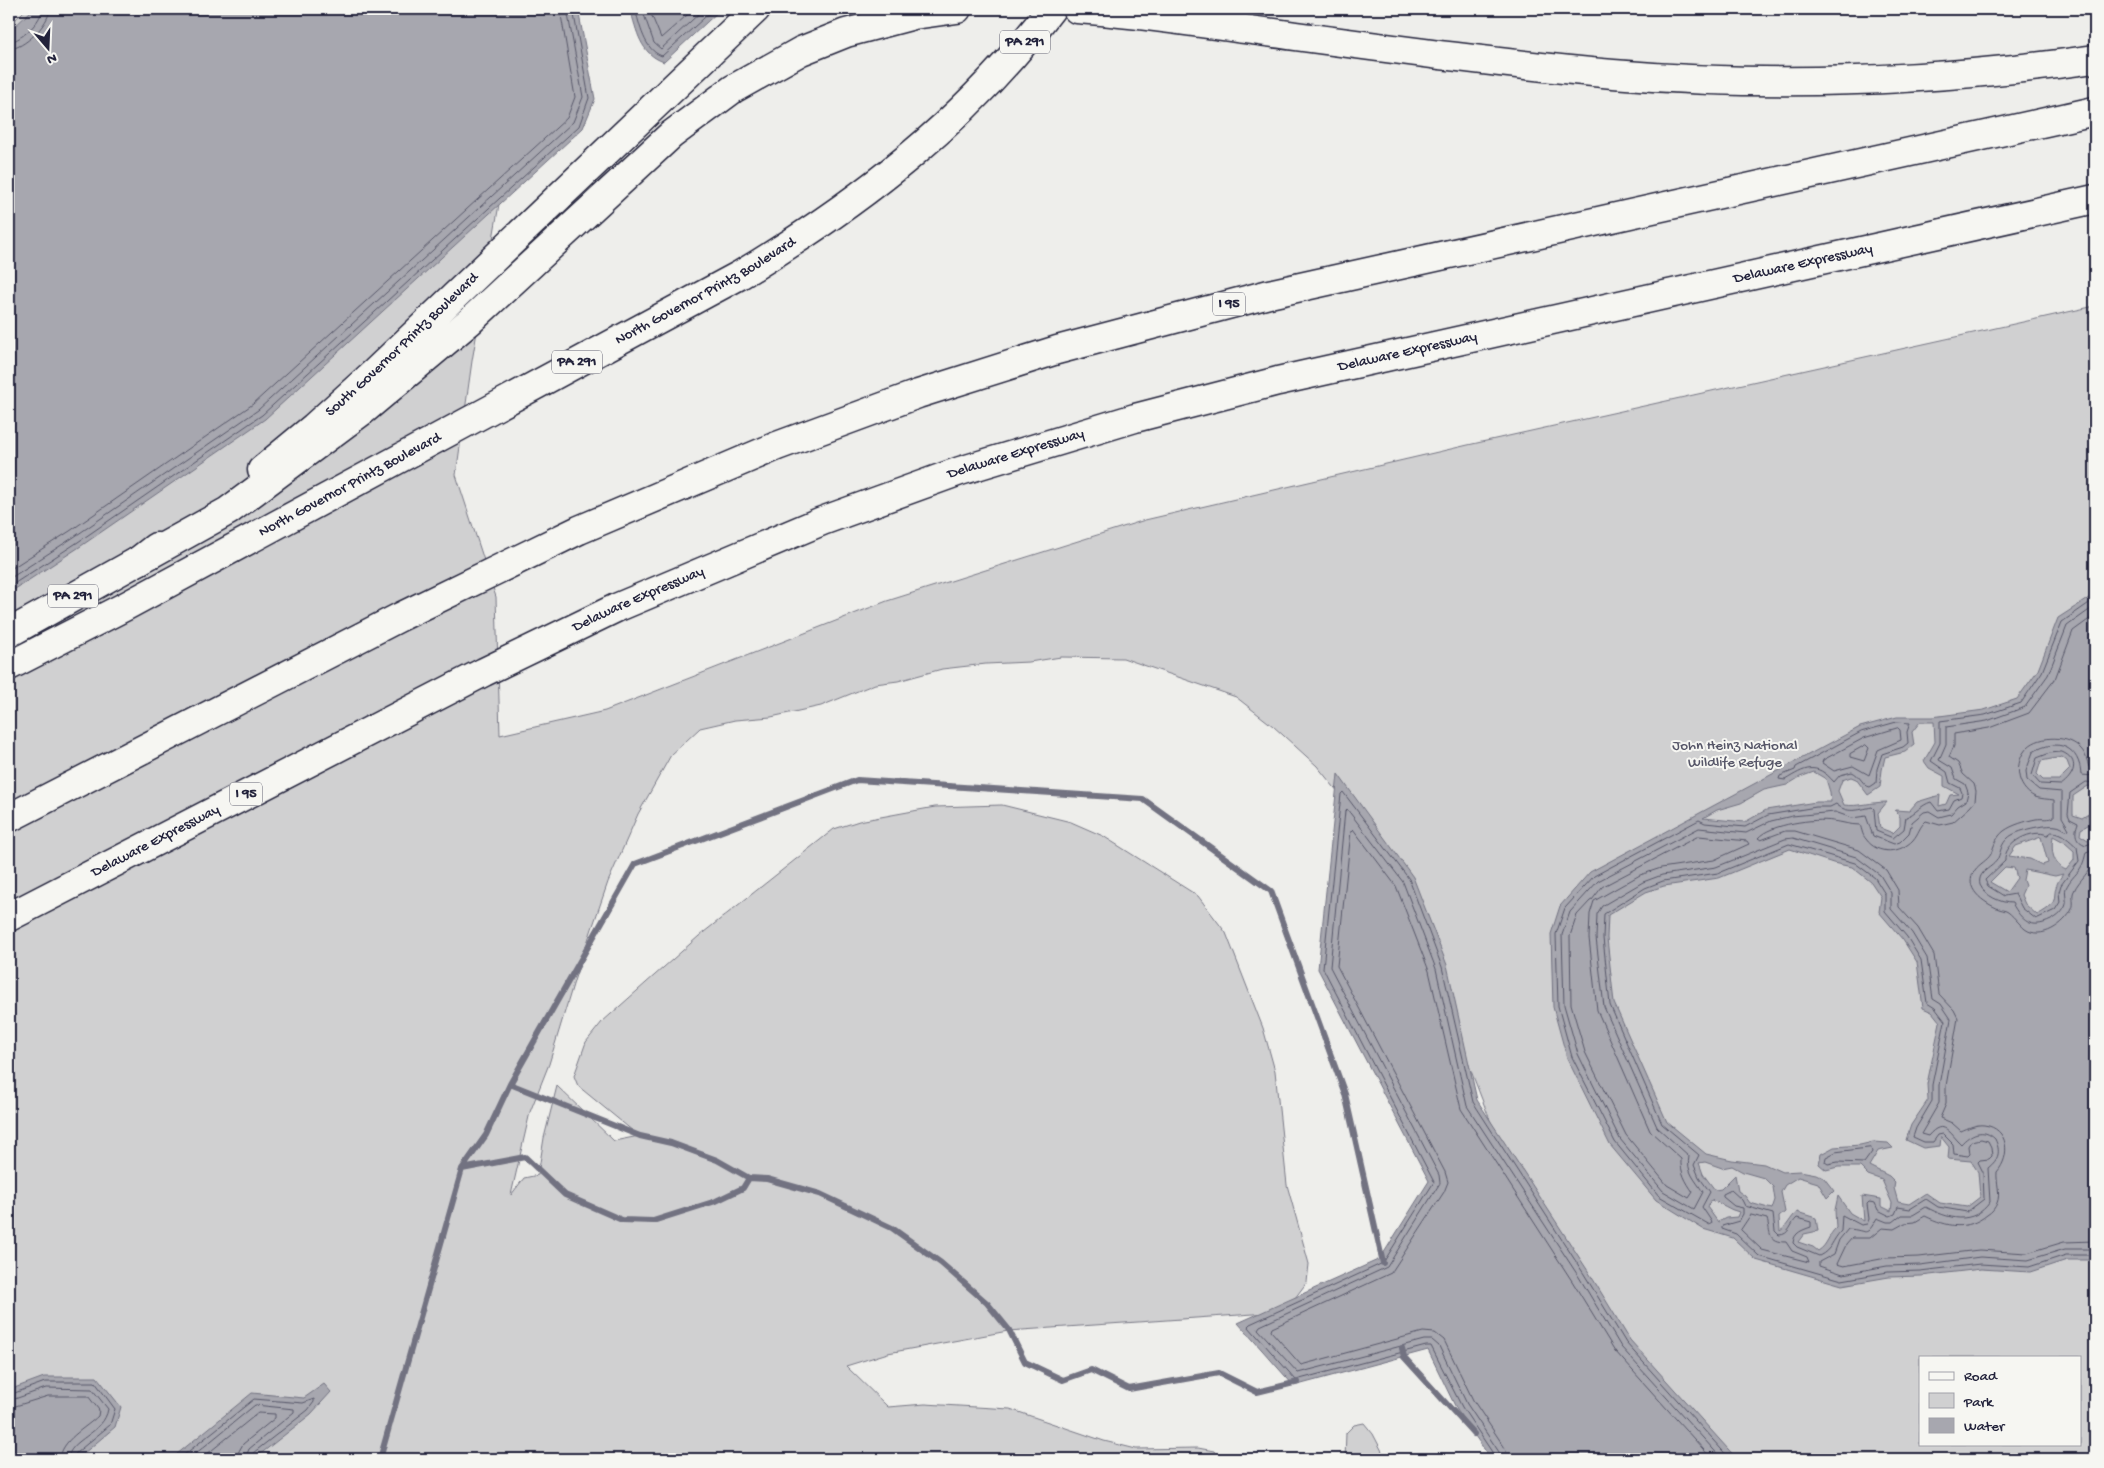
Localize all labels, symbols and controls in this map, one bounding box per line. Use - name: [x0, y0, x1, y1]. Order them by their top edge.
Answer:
- north arrow: [22, 22, 72, 72]
- road number: PA 291: [1000, 31, 1050, 54]
- text: N: [44, 48, 59, 67]
- street label: North Governor Printz Boulevard: [612, 233, 800, 349]
- street label: Delaware Expressway: [1731, 240, 1875, 288]
- street label: South Governor Printz Boulevard: [322, 268, 483, 421]
- road number: I 95: [1213, 292, 1245, 316]
- street label: Delaware Expressway: [1336, 328, 1479, 377]
- road number: PA 291: [552, 351, 602, 374]
- street label: Delaware Expressway: [944, 425, 1087, 484]
- street label: North Governor Printz Boulevard: [256, 428, 445, 542]
- street label: Delaware Expressway: [569, 563, 707, 637]
- road number: PA 291: [48, 584, 98, 608]
- park label: John Heinz National Wildlife Refuge: [1672, 737, 1798, 772]
- road number: I 95: [230, 782, 262, 806]
- street label: Delaware Expressway: [88, 801, 223, 882]
- legend: [1919, 1356, 2082, 1446]
- text: Road: [1964, 1368, 1998, 1386]
- text: Park: [1963, 1394, 1994, 1412]
- text: Water: [1964, 1418, 2006, 1436]

